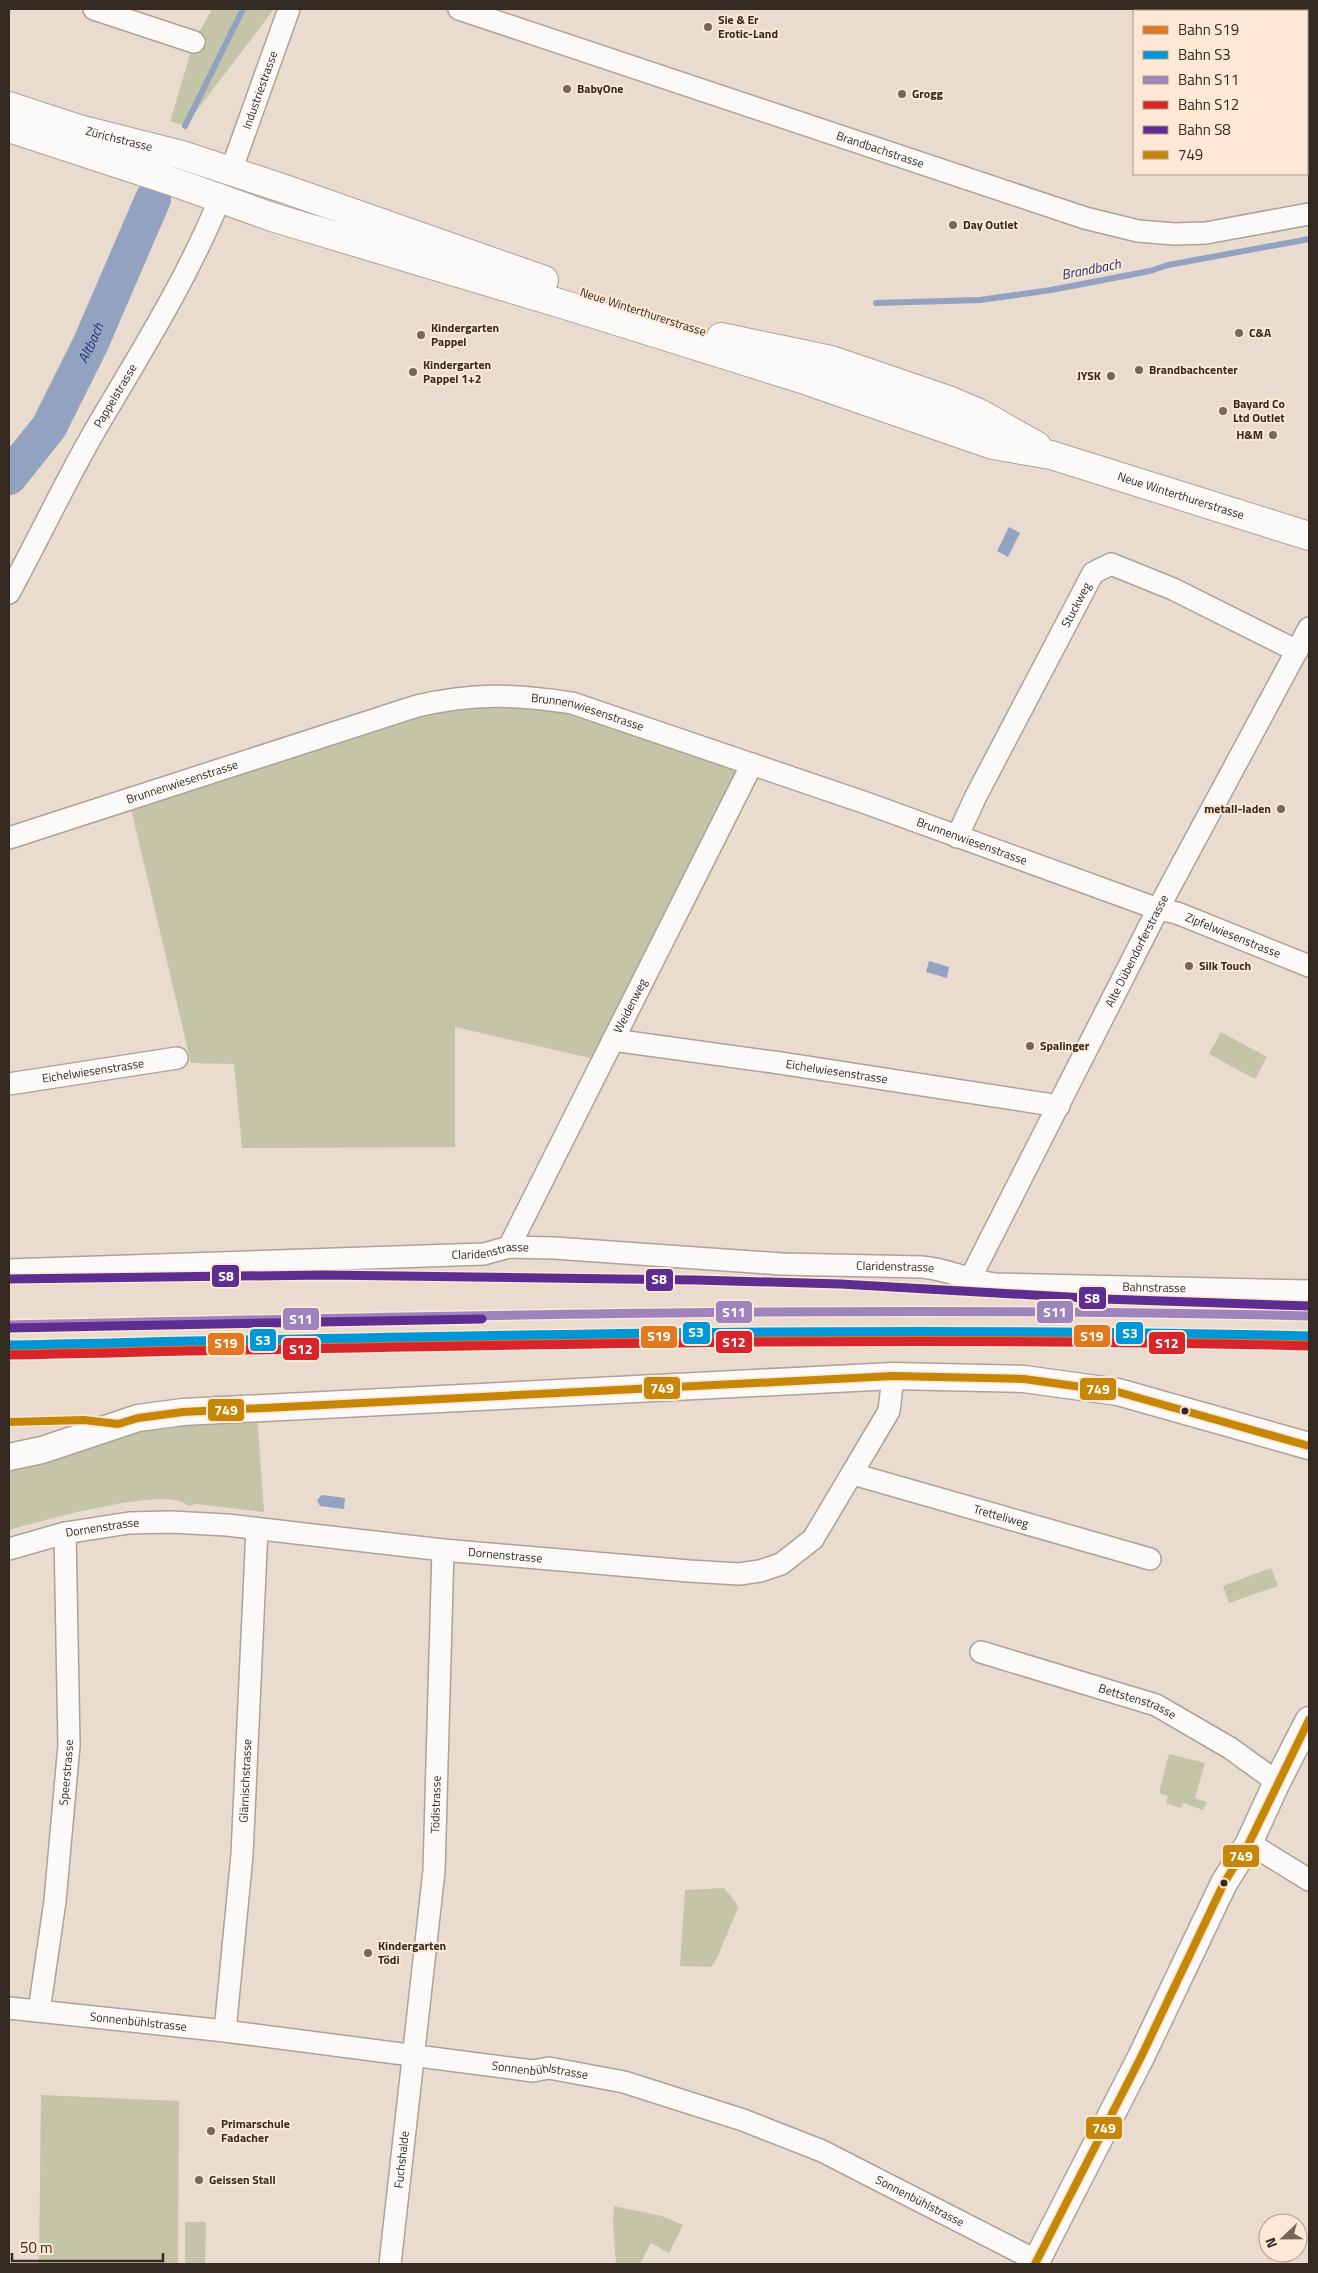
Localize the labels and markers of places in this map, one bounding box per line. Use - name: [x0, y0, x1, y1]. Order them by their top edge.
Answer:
- place label: Sie & Er Erotic-Land: [718, 10, 778, 43]
- marker: Sie & Er Erotic-Land: [702, 21, 714, 33]
- place label: BabyOne: [577, 79, 623, 98]
- marker: BabyOne: [561, 83, 573, 95]
- place label: Grogg: [912, 84, 944, 103]
- marker: Grogg: [896, 88, 908, 100]
- place label: Day Outlet: [963, 215, 1019, 234]
- marker: Day Outlet: [947, 219, 959, 231]
- place label: Kindergarten Pappel: [431, 318, 499, 351]
- place label: C&A: [1249, 323, 1272, 342]
- marker: C&A: [1233, 327, 1245, 339]
- marker: Kindergarten Pappel: [415, 329, 427, 341]
- place label: Kindergarten Pappel 1+2: [423, 355, 491, 388]
- place label: Brandbachcenter: [1149, 360, 1238, 379]
- marker: Brandbachcenter: [1133, 364, 1145, 376]
- marker: Kindergarten Pappel 1+2: [407, 366, 419, 378]
- place label: JYSK: [1077, 366, 1101, 385]
- marker: JYSK: [1105, 370, 1117, 382]
- place label: Bayard Co Ltd Outlet: [1233, 394, 1285, 427]
- marker: Bayard Co Ltd Outlet: [1217, 405, 1229, 417]
- place label: H&M: [1236, 425, 1263, 444]
- marker: H&M: [1267, 429, 1279, 441]
- place label: metall-laden: [1204, 799, 1271, 818]
- marker: metall-laden: [1275, 803, 1287, 815]
- place label: Silk Touch: [1199, 956, 1251, 975]
- marker: Silk Touch: [1183, 960, 1195, 972]
- place label: Spalinger: [1040, 1036, 1090, 1055]
- marker: Spalinger: [1024, 1040, 1036, 1052]
- unlabelled marker: [1180, 1406, 1190, 1416]
- unlabelled marker: [1219, 1878, 1229, 1888]
- place label: Kindergarten Tödi: [378, 1936, 446, 1969]
- marker: Kindergarten Tödi: [362, 1947, 374, 1959]
- place label: Primarschule Fadacher: [221, 2114, 290, 2147]
- marker: Primarschule Fadacher: [205, 2125, 217, 2137]
- place label: Geissen Stall: [209, 2170, 276, 2189]
- marker: Geissen Stall: [193, 2174, 205, 2186]

